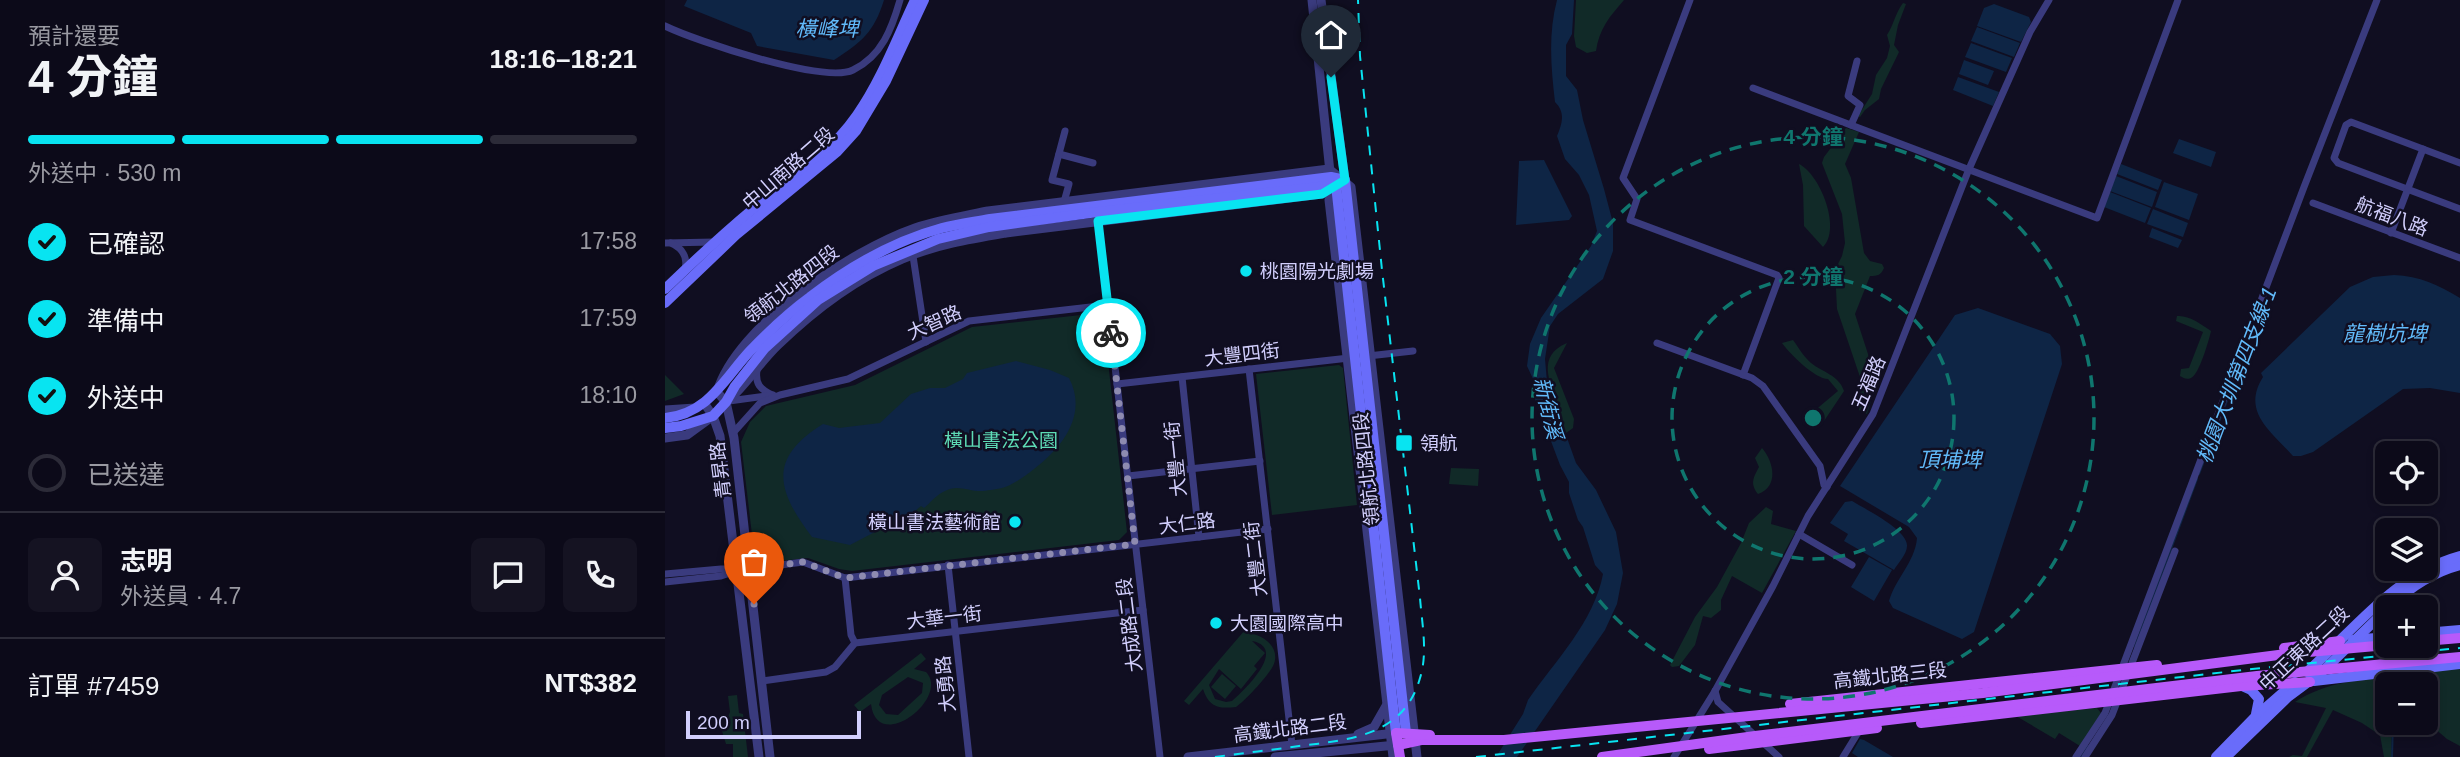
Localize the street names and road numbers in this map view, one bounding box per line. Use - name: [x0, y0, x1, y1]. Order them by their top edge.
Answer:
- street label: 中山南路二段: [738, 123, 838, 214]
- street label: 航福八路: [2353, 193, 2431, 240]
- street label: 領航北路四段: [740, 241, 843, 328]
- street label: 大智路: [904, 301, 965, 344]
- street label: 大豐四街: [1203, 339, 1281, 370]
- street label: 五福路: [1848, 353, 1889, 414]
- street label: 領航北路四段: [1350, 411, 1383, 527]
- street label: 大豐一街: [1161, 420, 1190, 498]
- street label: 青昇路: [707, 440, 734, 500]
- street label: 大仁路: [1157, 510, 1217, 537]
- street label: 大豐二街: [1240, 520, 1271, 598]
- street label: 大成路二段: [1113, 577, 1146, 673]
- street label: 大華一街: [905, 602, 983, 633]
- street label: 中正東路二段: [2255, 602, 2353, 695]
- street label: 大勇路: [932, 654, 959, 713]
- street label: 高鐵北路三段: [1832, 659, 1948, 692]
- street label: 高鐵北路二段: [1232, 711, 1348, 746]

